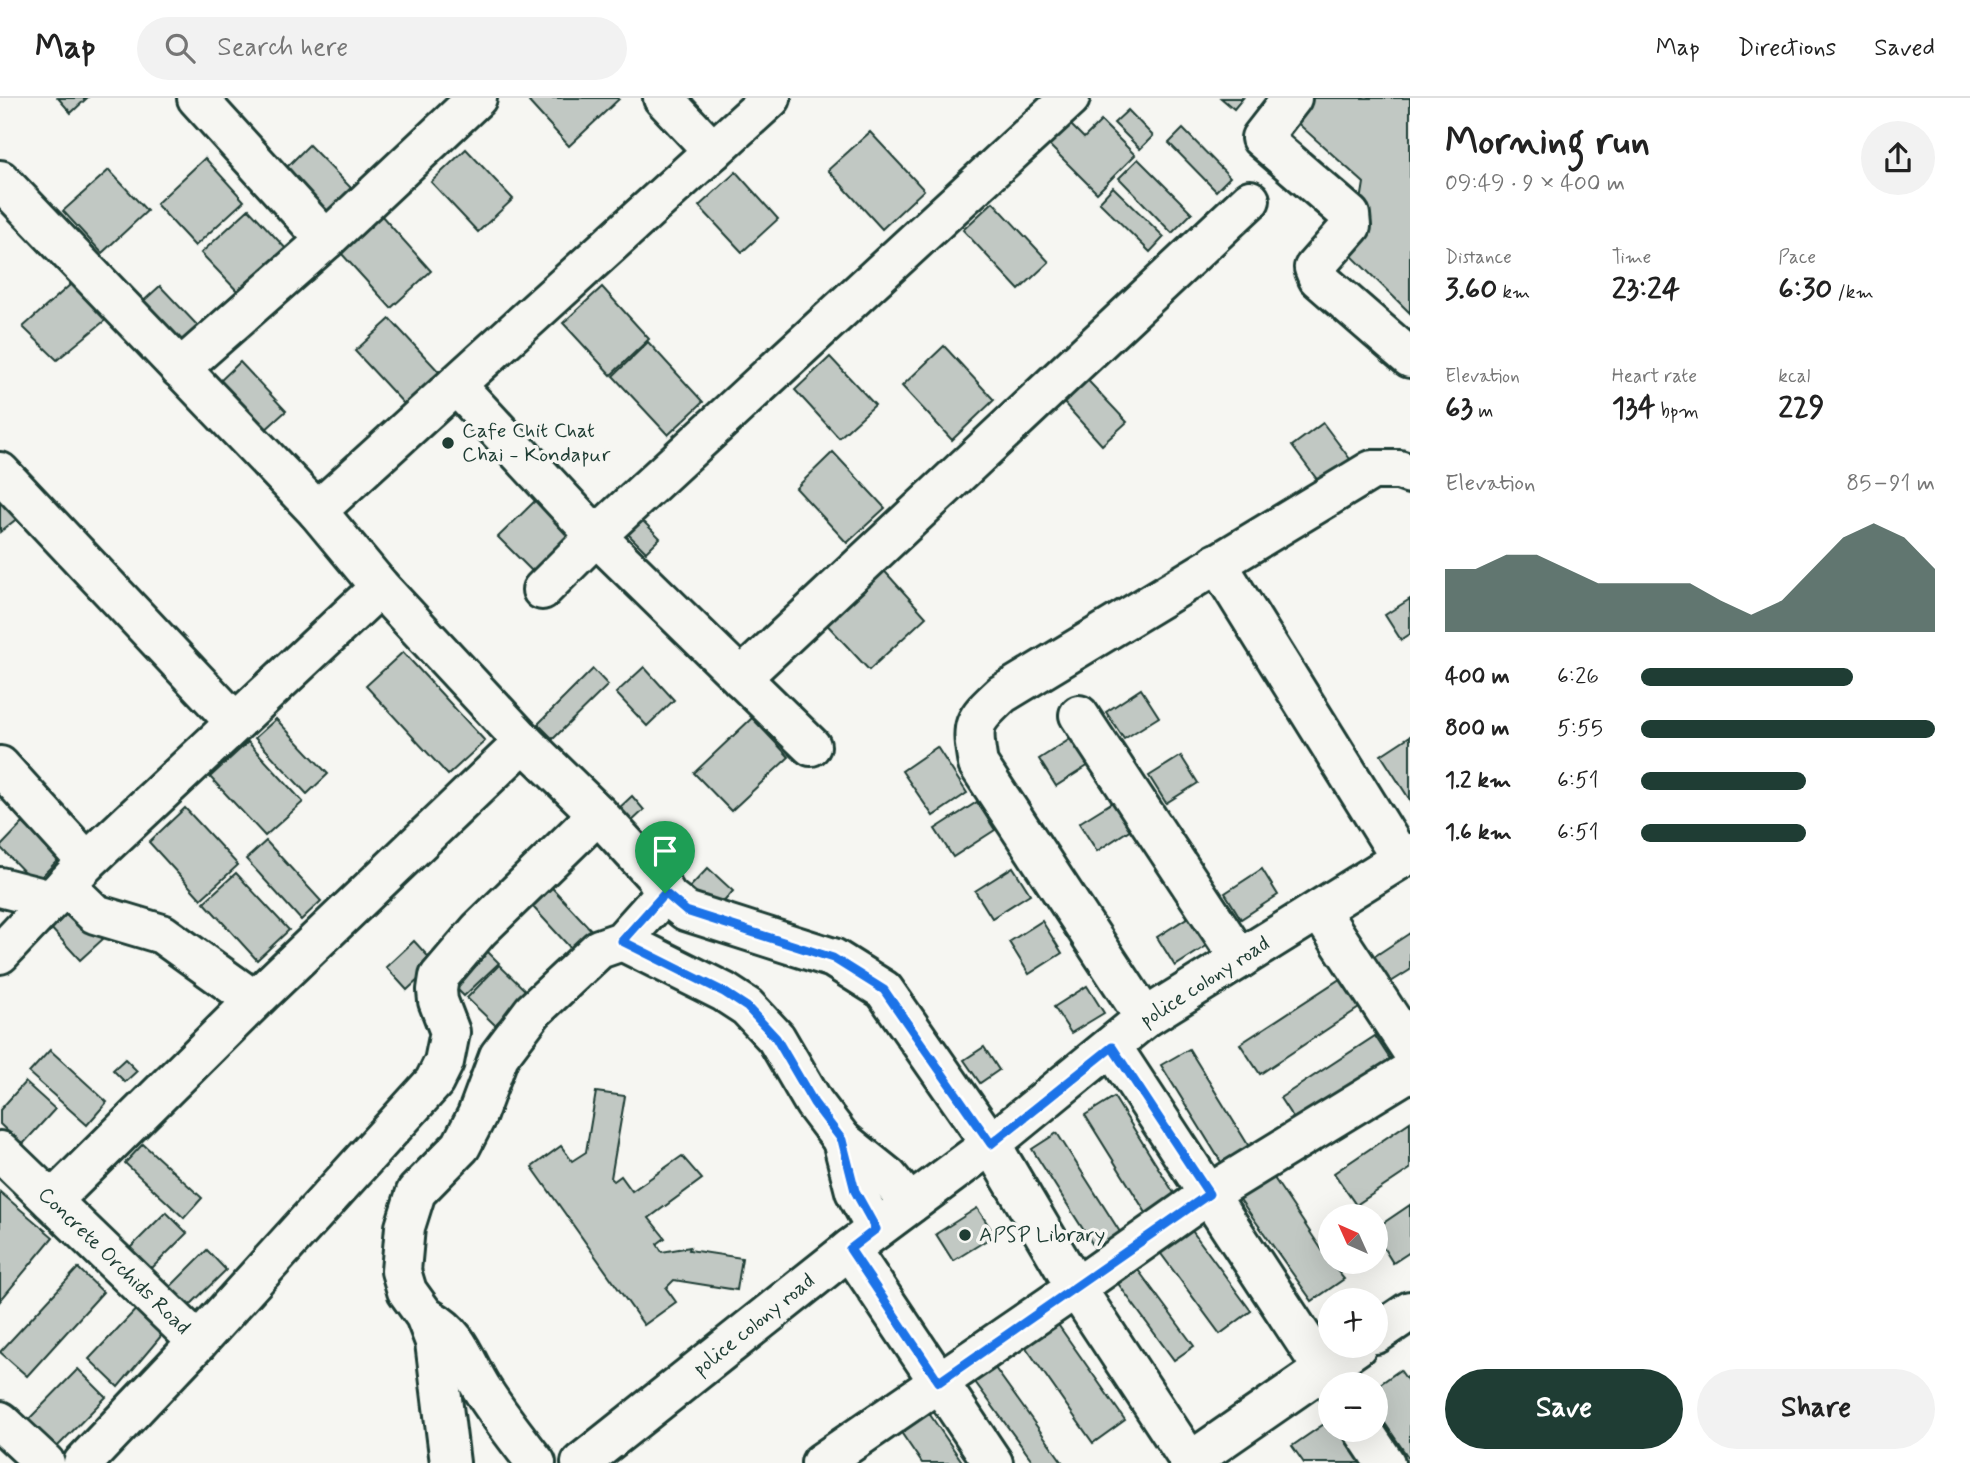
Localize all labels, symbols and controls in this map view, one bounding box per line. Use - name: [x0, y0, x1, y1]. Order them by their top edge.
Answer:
- search box: [137, 17, 627, 80]
- text: Map: [35, 26, 95, 70]
- icon: search: [161, 29, 199, 67]
- text: Search here: [217, 31, 348, 65]
- text: Map: [1656, 33, 1700, 64]
- text: Directions: [1738, 33, 1836, 64]
- text: Saved: [1874, 33, 1935, 64]
- text: Morning run: [1445, 118, 1650, 167]
- button: share: [1861, 121, 1935, 195]
- text: 09:49 · 9 × 400 m: [1445, 169, 1625, 199]
- text: Distance: [1445, 245, 1512, 270]
- text: Time: [1612, 245, 1651, 270]
- text: Pace: [1778, 245, 1816, 270]
- text: 3.60: [1445, 270, 1497, 309]
- text: 23:24: [1612, 270, 1680, 309]
- text: 6:30: [1778, 270, 1832, 309]
- text: km: [1497, 280, 1530, 305]
- text: /km: [1832, 280, 1874, 305]
- text: Elevation: [1445, 364, 1520, 389]
- text: Heart rate: [1612, 364, 1697, 389]
- text: kcal: [1778, 364, 1810, 389]
- text: 63: [1445, 389, 1473, 428]
- text: 134: [1612, 389, 1655, 428]
- text: 229: [1778, 389, 1825, 428]
- text: m: [1473, 399, 1493, 424]
- text: bpm: [1655, 399, 1699, 424]
- place label: Cafe Chit Chat Chai - Kondapur: [462, 417, 611, 469]
- marker: Cafe Chit Chat Chai - Kondapur: [440, 435, 456, 451]
- text: Elevation: [1445, 469, 1536, 499]
- text: 85–91 m: [1846, 469, 1935, 499]
- text: 400 m: [1445, 662, 1510, 692]
- text: 6:26: [1557, 662, 1599, 692]
- text: 800 m: [1445, 714, 1509, 744]
- text: 5:55: [1557, 714, 1603, 744]
- text: 1.2 km: [1445, 766, 1511, 796]
- text: 6:51: [1557, 766, 1599, 796]
- text: 1.6 km: [1445, 818, 1512, 848]
- text: 6:51: [1557, 818, 1599, 848]
- pin: [635, 821, 695, 893]
- icon: arrive: [646, 832, 684, 870]
- street label: police colony road: [1135, 930, 1275, 1034]
- street label: Concrete Orchids Road: [32, 1181, 196, 1341]
- north arrow: [1318, 1204, 1388, 1274]
- map controls: [1318, 1204, 1388, 1442]
- place label: APSP Library: [979, 1221, 1105, 1249]
- marker: APSP Library: [957, 1227, 973, 1243]
- street label: police colony road: [687, 1267, 821, 1383]
- button: +: [1318, 1288, 1388, 1358]
- button: Save: [1445, 1369, 1683, 1449]
- button: Share: [1697, 1369, 1935, 1449]
- button: −: [1318, 1372, 1388, 1442]

